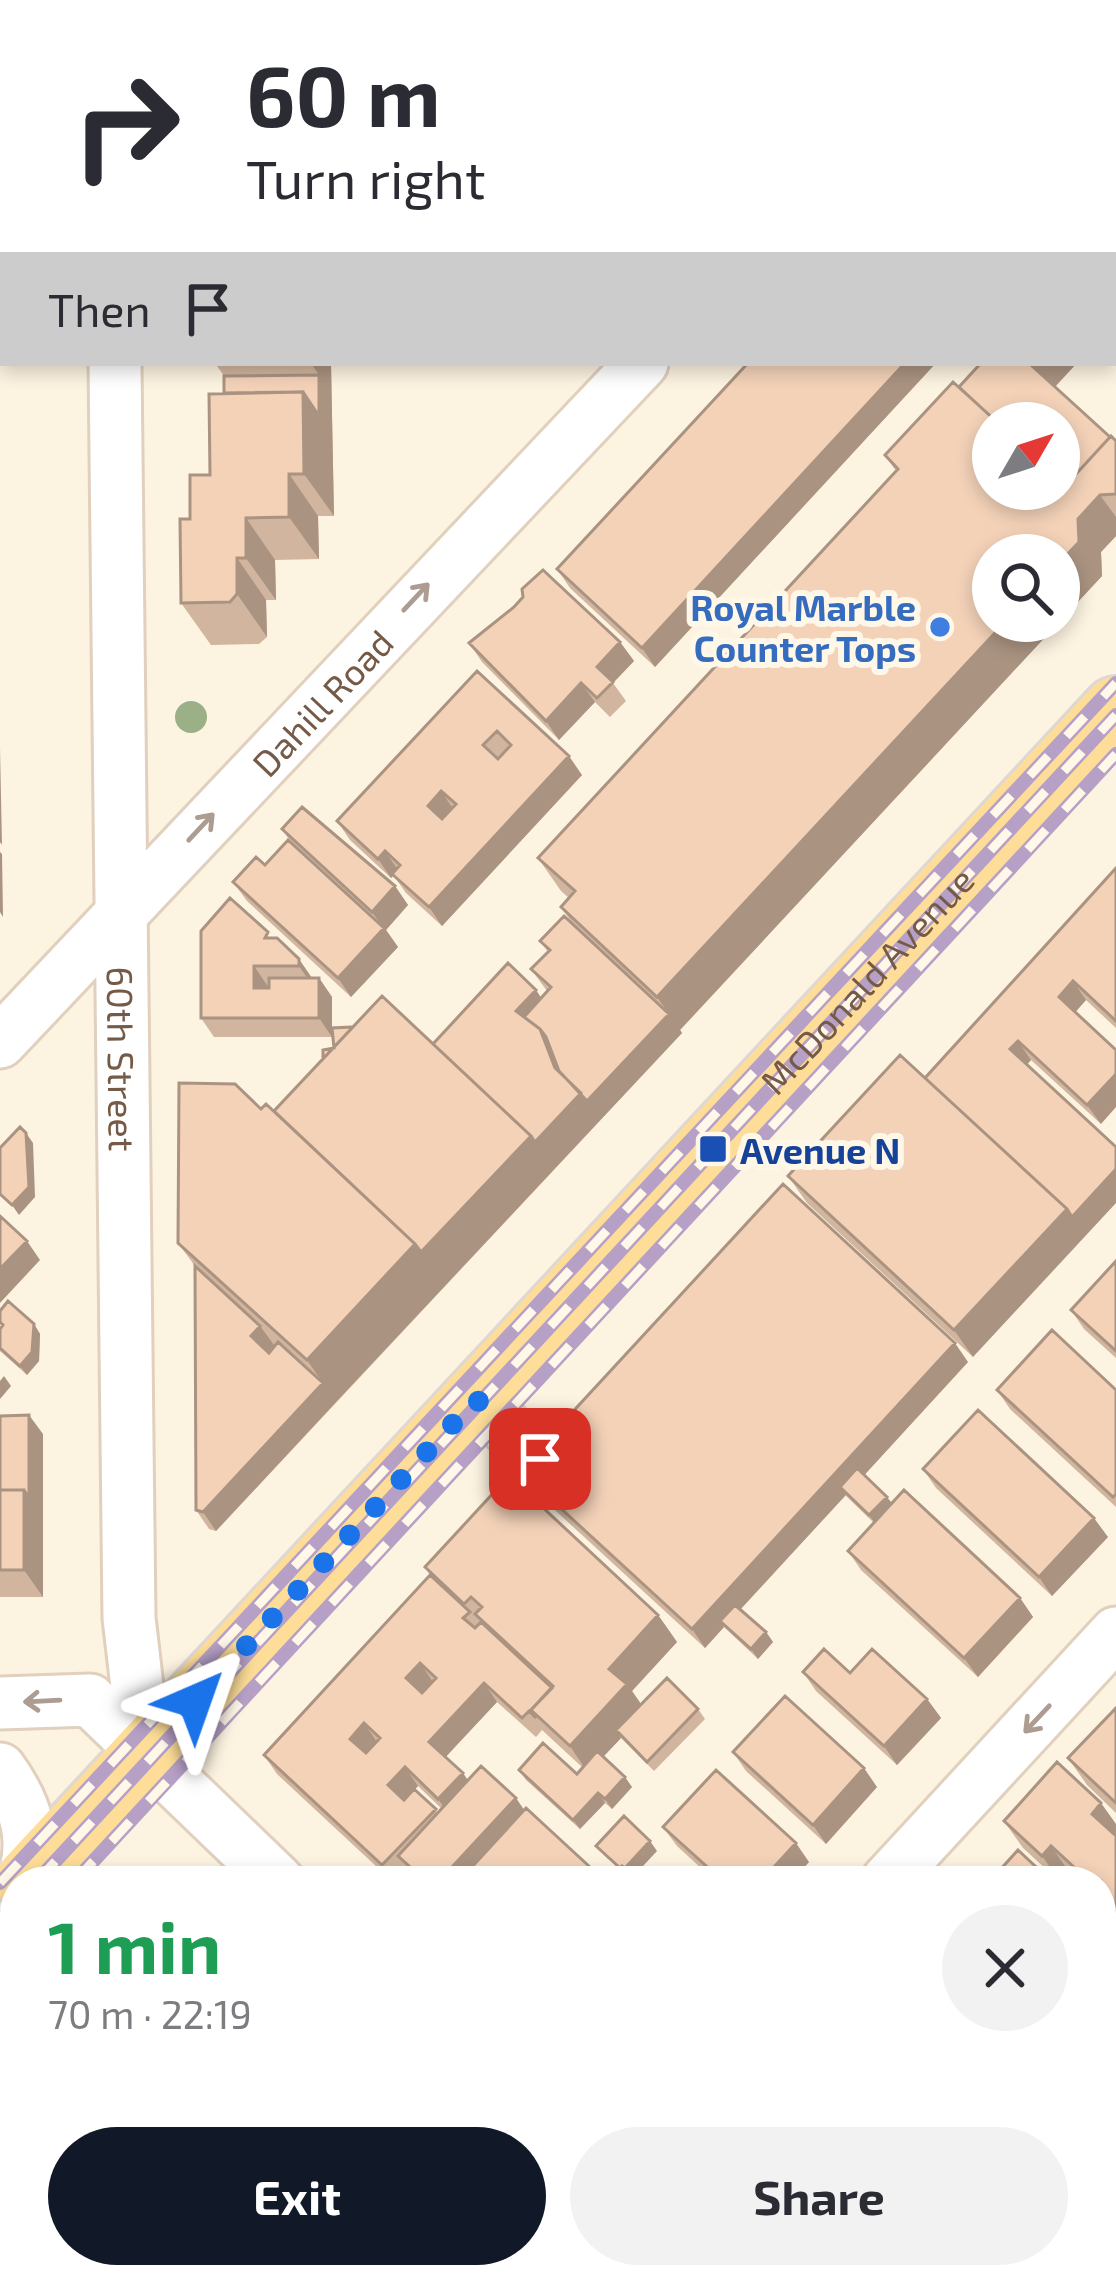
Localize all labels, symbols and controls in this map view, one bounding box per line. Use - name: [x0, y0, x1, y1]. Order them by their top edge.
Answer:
- text: 60 m: [246, 43, 441, 144]
- icon: right: [48, 48, 204, 204]
- text: Turn right: [246, 145, 486, 210]
- icon: arrive: [175, 276, 241, 342]
- text: Then: [48, 282, 151, 336]
- north arrow: [972, 402, 1080, 510]
- map controls: [972, 402, 1080, 642]
- button: search: [972, 534, 1080, 642]
- one-way arrow: [402, 583, 430, 613]
- place label: Royal Marble Counter Tops: [690, 585, 916, 669]
- marker: Royal Marble Counter Tops: [927, 614, 953, 640]
- street label: Dahill Road: [242, 620, 401, 784]
- one-way arrow: [186, 813, 215, 843]
- street label: McDonald Avenue: [750, 857, 981, 1102]
- street label: 60th Street: [100, 966, 145, 1152]
- place label: Avenue N: [740, 1128, 900, 1171]
- marker: Avenue N: [697, 1133, 729, 1165]
- pin: [489, 1408, 591, 1510]
- icon: arrive: [507, 1426, 573, 1492]
- position arrow: [132, 1638, 258, 1764]
- one-way arrow: [23, 1690, 62, 1713]
- one-way arrow: [1023, 1704, 1051, 1734]
- text: 1 min: [48, 1902, 221, 1988]
- button: close: [942, 1905, 1068, 2031]
- text: 70 m · 22:19: [48, 1990, 252, 2037]
- button: Exit: [48, 2127, 546, 2265]
- button: Share: [570, 2127, 1068, 2265]

